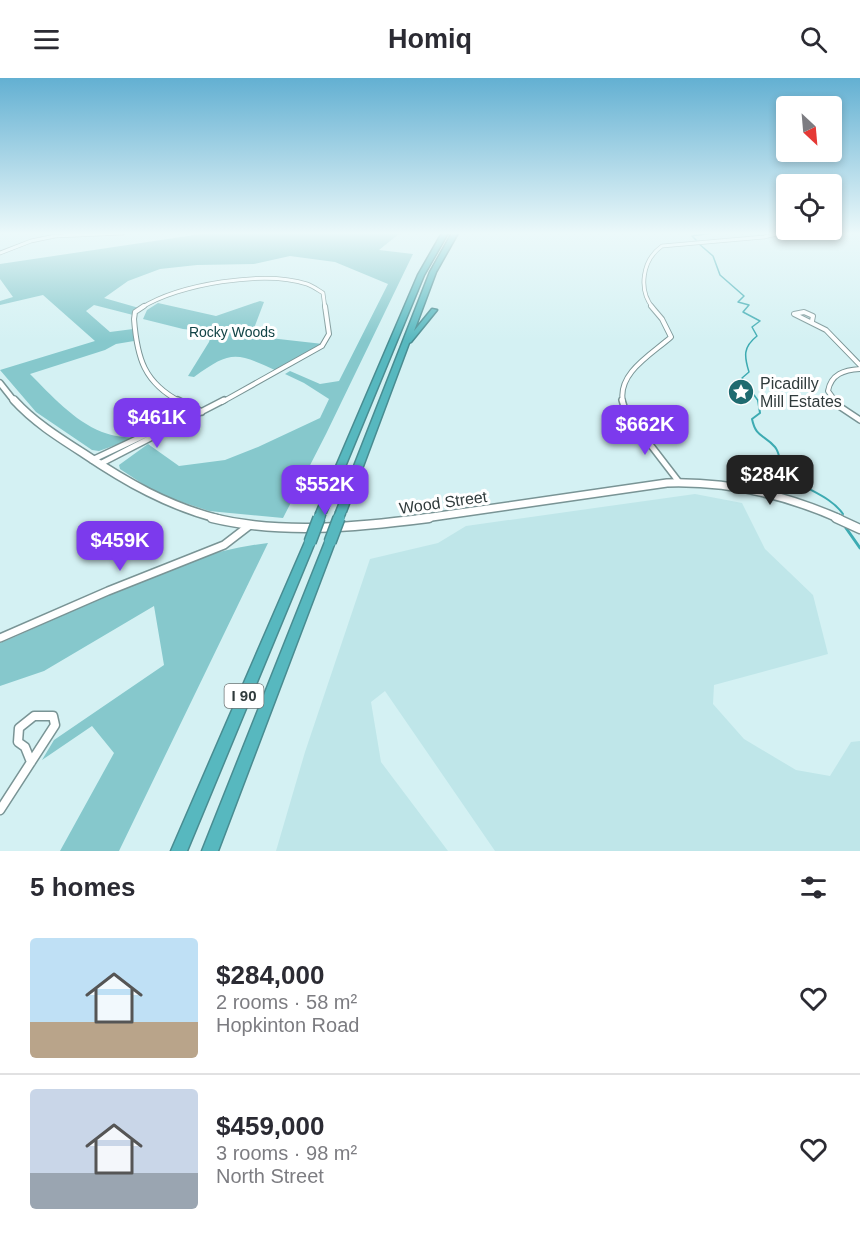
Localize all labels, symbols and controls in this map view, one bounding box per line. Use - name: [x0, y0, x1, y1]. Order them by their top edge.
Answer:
- icon: menu: [30, 23, 63, 56]
- icon: search: [797, 23, 830, 56]
- text: Homiq: [388, 24, 472, 54]
- north arrow: [776, 96, 842, 162]
- map controls: [776, 96, 842, 240]
- button: locate: [776, 174, 842, 240]
- park label: Rocky Woods: [189, 324, 275, 340]
- place label: Picadilly Mill Estates: [760, 375, 842, 410]
- place icon: Picadilly Mill Estates: [726, 377, 756, 407]
- pin: $461K: [115, 398, 199, 449]
- pin: $662K: [603, 405, 687, 456]
- text: $461K: [128, 406, 186, 428]
- text: $662K: [616, 413, 674, 435]
- pin: $284K: [728, 455, 812, 506]
- text: $284K: [741, 463, 799, 485]
- pin: $552K: [283, 465, 367, 516]
- text: $552K: [296, 473, 354, 495]
- street label: Wood Street: [398, 488, 489, 517]
- pin: $459K: [78, 521, 162, 572]
- text: $459K: [91, 529, 149, 551]
- road number: I 90: [224, 684, 264, 708]
- icon: filters: [797, 871, 830, 904]
- text: 5 homes: [30, 872, 136, 902]
- text: $284,000: [216, 960, 324, 990]
- icon: home: [78, 962, 150, 1034]
- icon: heart: [797, 982, 830, 1015]
- text: 2 rooms · 58 m²: [216, 991, 357, 1013]
- text: Hopkinton Road: [216, 1014, 359, 1036]
- text: $459,000: [216, 1111, 324, 1141]
- icon: home: [78, 1113, 150, 1185]
- icon: heart: [797, 1133, 830, 1166]
- text: 3 rooms · 98 m²: [216, 1142, 357, 1164]
- text: North Street: [216, 1165, 324, 1187]

